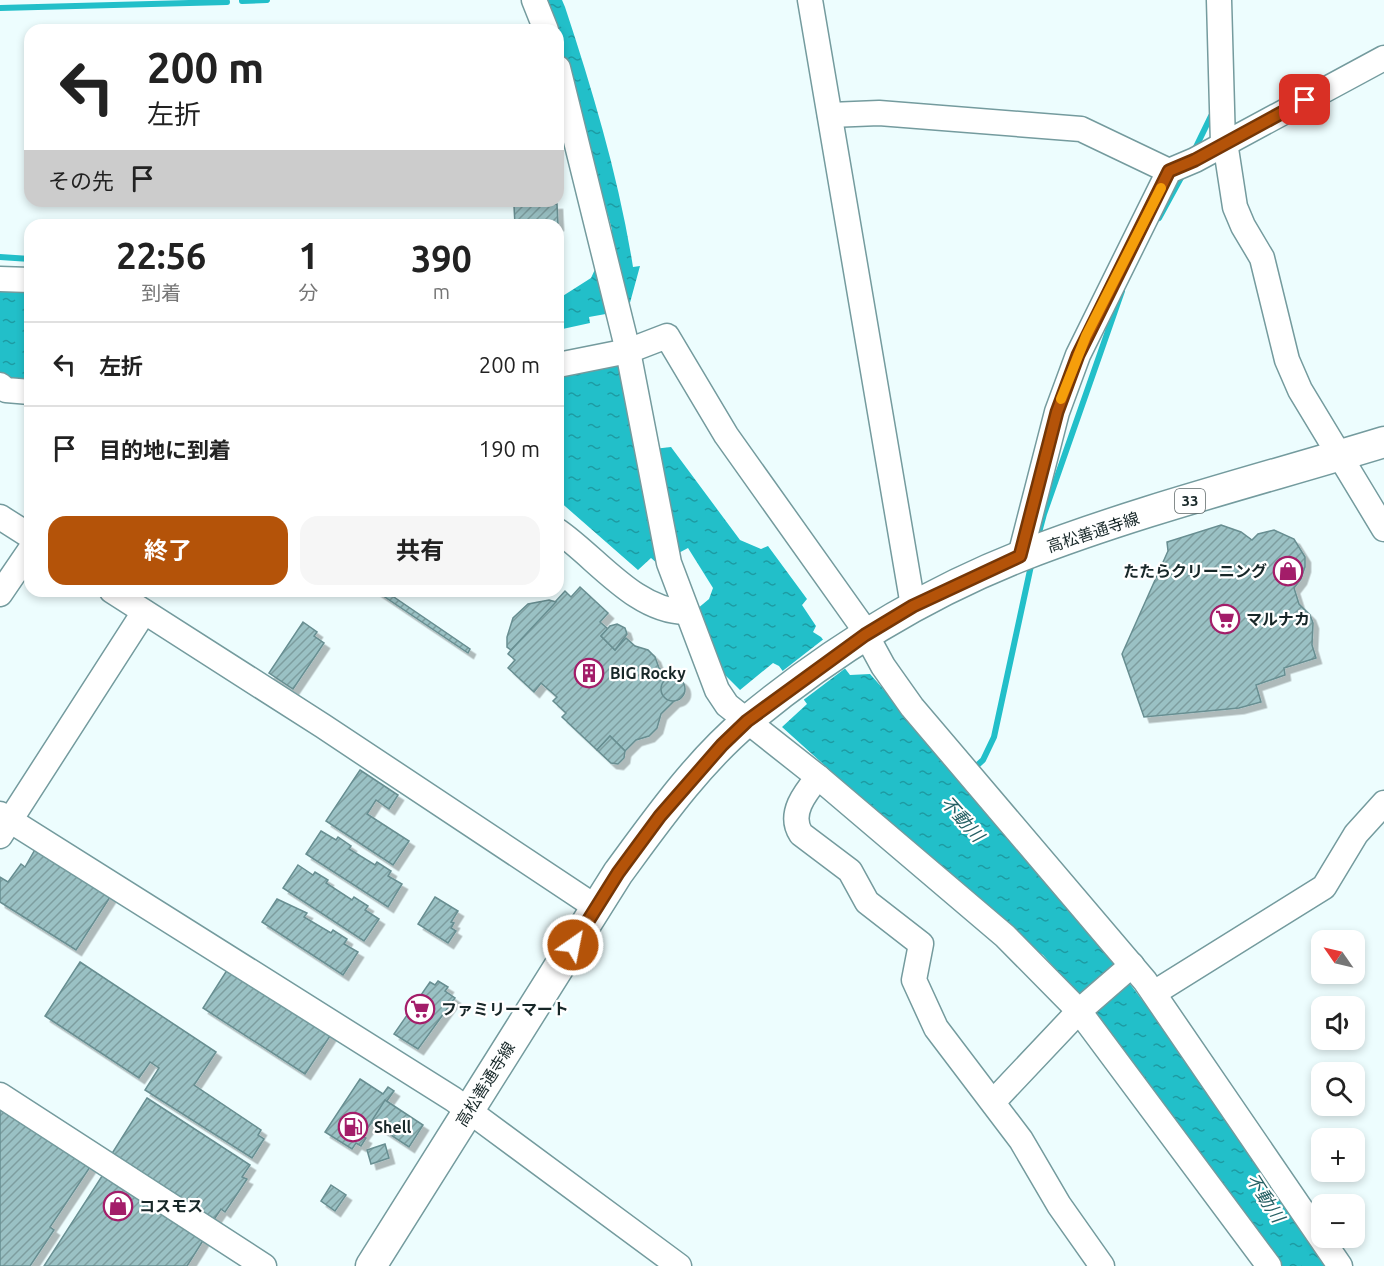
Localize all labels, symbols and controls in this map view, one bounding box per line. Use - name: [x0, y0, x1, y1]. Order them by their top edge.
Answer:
- text: 200 m: [147, 44, 264, 91]
- icon: left: [48, 48, 126, 126]
- pin: [1279, 74, 1330, 125]
- icon: arrive: [1288, 83, 1321, 116]
- text: 左折: [147, 99, 201, 129]
- icon: arrive: [126, 162, 159, 195]
- text: その先: [48, 168, 114, 193]
- text: 22:56: [116, 235, 206, 276]
- text: 1: [298, 235, 319, 276]
- text: 390: [411, 238, 472, 279]
- text: m: [433, 280, 450, 303]
- text: 到着: [141, 281, 181, 304]
- text: 分: [299, 281, 319, 304]
- icon: left: [48, 348, 81, 381]
- text: 200 m: [479, 352, 540, 377]
- text: 左折: [99, 353, 143, 378]
- icon: arrive: [48, 432, 81, 465]
- text: 190 m: [479, 436, 540, 461]
- text: 目的地に到着: [99, 437, 231, 462]
- road number: 33: [1175, 489, 1205, 513]
- street label: 高松善通寺線: [1045, 509, 1141, 555]
- button: 終了: [48, 516, 288, 585]
- button: 共有: [300, 516, 540, 585]
- shop icon: たたらクリーニング: [1272, 555, 1304, 587]
- place label: たたらクリーニング: [1123, 562, 1267, 580]
- supermarket icon: マルナカ: [1209, 603, 1241, 635]
- place label: マルナカ: [1246, 610, 1310, 628]
- building icon: BIG Rocky: [573, 657, 605, 689]
- place label: BIG Rocky: [610, 664, 686, 682]
- water label: 不動川: [937, 792, 990, 847]
- position arrow: [541, 913, 605, 977]
- north arrow: [1311, 930, 1365, 984]
- map controls: [1311, 930, 1365, 1248]
- supermarket icon: ファミリーマート: [404, 993, 436, 1025]
- button: sound: [1311, 996, 1365, 1050]
- place label: ファミリーマート: [441, 1000, 569, 1018]
- street label: 高松善通寺線: [452, 1039, 518, 1129]
- button: search: [1311, 1062, 1365, 1116]
- fuel station icon: Shell: [337, 1111, 369, 1143]
- place label: Shell: [374, 1118, 412, 1136]
- button: +: [1311, 1128, 1365, 1182]
- water label: 不動川: [1243, 1169, 1290, 1227]
- shop icon: コスモス: [102, 1190, 134, 1222]
- button: −: [1311, 1194, 1365, 1248]
- place label: コスモス: [139, 1197, 203, 1215]

